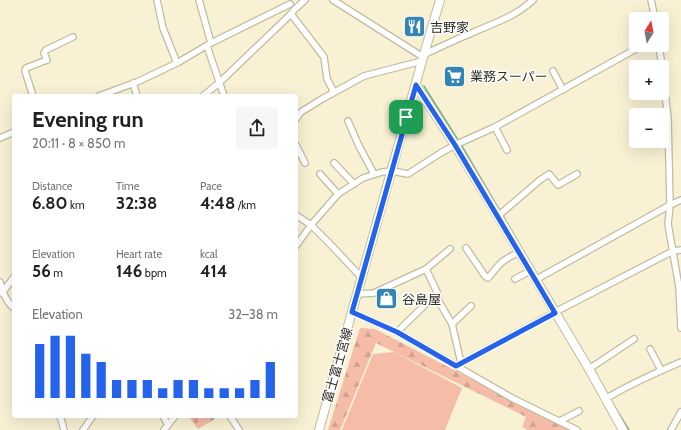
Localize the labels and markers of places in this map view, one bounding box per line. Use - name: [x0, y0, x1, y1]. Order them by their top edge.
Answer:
- restaurant icon: 吉野家: [402, 14, 428, 40]
- place label: 吉野家: [430, 19, 469, 35]
- supermarket icon: 業務スーパー: [441, 63, 467, 89]
- place label: 業務スーパー: [470, 68, 548, 84]
- pin: [389, 100, 423, 134]
- shop icon: 谷島屋: [374, 286, 400, 312]
- place label: 谷島屋: [402, 291, 441, 307]

